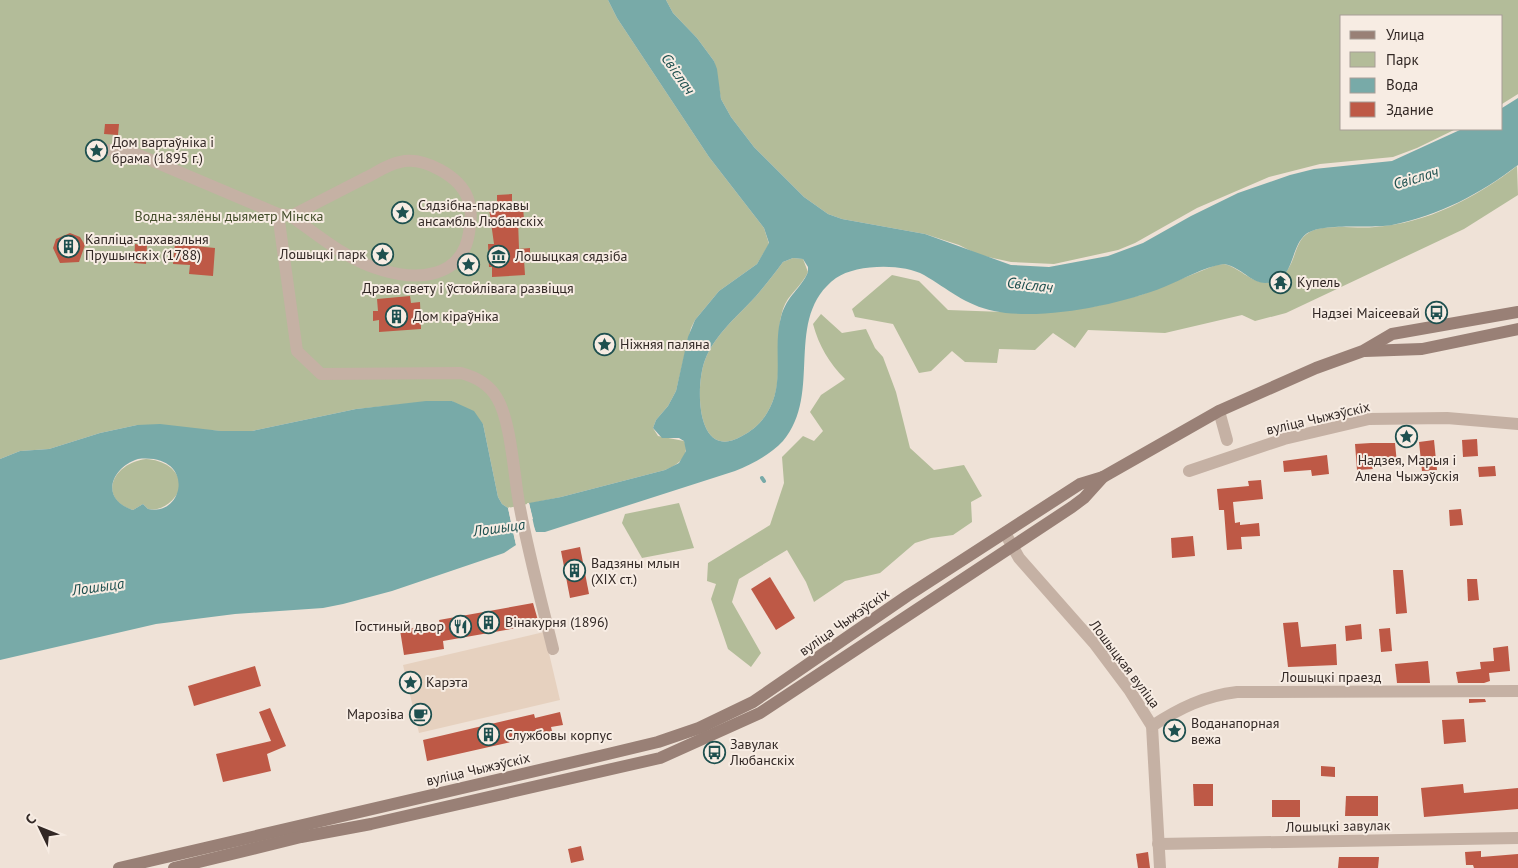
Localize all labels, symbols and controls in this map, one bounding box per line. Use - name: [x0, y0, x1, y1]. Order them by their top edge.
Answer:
- legend: [1340, 15, 1503, 130]
- text: Улица: [1386, 25, 1424, 44]
- water label: Свіслач: [657, 49, 699, 98]
- text: Парк: [1386, 50, 1419, 69]
- text: Вода: [1386, 75, 1418, 94]
- text: Здание: [1386, 100, 1434, 119]
- place label: Дом вартаўніка і брама (1895 г.): [112, 133, 214, 167]
- place icon: Дом вартаўніка і брама (1895 г.): [84, 138, 108, 162]
- water label: Свіслач: [1391, 162, 1441, 193]
- place label: Сядзібна-паркавы ансамбль Любанскіх: [418, 196, 544, 230]
- place icon: Сядзібна-паркавы ансамбль Любанскіх: [390, 201, 414, 225]
- park label: Водна-зялёны дыяметр Мінска: [134, 207, 324, 225]
- place label: Капліца-пахавальня Прушынскіх (1788): [85, 230, 209, 264]
- building icon: Капліца-пахавальня Прушынскіх (1788): [57, 235, 81, 259]
- place icon: Лошыцкі парк: [370, 242, 394, 266]
- museum icon: Лошыцкая сядзіба: [487, 244, 511, 268]
- place label: Лошыцкі парк: [279, 245, 366, 263]
- place label: Лошыцкая сядзіба: [514, 247, 627, 265]
- place icon: Дрэва свету і ўстойлівага развіцця: [456, 253, 480, 277]
- temple icon: Купель: [1269, 270, 1293, 294]
- water label: Свіслач: [1006, 273, 1054, 296]
- place label: Купель: [1297, 273, 1340, 291]
- place label: Дрэва свету і ўстойлівага развіцця: [362, 279, 574, 297]
- bus stop icon: Надзеі Маісеевай: [1424, 301, 1448, 325]
- building icon: Дом кіраўніка: [385, 304, 409, 328]
- place label: Надзеі Маісеевай: [1312, 304, 1420, 322]
- place label: Дом кіраўніка: [413, 307, 499, 325]
- place icon: Ніжняя паляна: [592, 332, 616, 356]
- place label: Ніжняя паляна: [620, 335, 710, 353]
- street label: вуліца Чыжэўскіх: [1264, 397, 1372, 439]
- place icon: Надзея, Марыя і Алена Чыжэўскія: [1395, 425, 1419, 449]
- place label: Надзея, Марыя і Алена Чыжэўскія: [1355, 451, 1459, 485]
- water label: Лошыца: [471, 514, 527, 541]
- place label: Вадзяны млын (XIX ст.): [591, 554, 680, 588]
- building icon: Вадзяны млын (XIX ст.): [563, 559, 587, 583]
- water label: Лошыца: [70, 573, 126, 600]
- street label: вуліца Чыжэўскіх: [795, 584, 893, 660]
- building icon: Вінакурня (1896): [477, 610, 501, 634]
- place label: Вінакурня (1896): [505, 613, 609, 631]
- restaurant icon: Гостиный двор: [448, 614, 472, 638]
- street label: Лошыцкая вуліца: [1085, 615, 1164, 712]
- place label: Гостиный двор: [355, 617, 444, 635]
- street label: Лошыцкі праезд: [1280, 668, 1382, 686]
- place icon: Карэта: [398, 670, 422, 694]
- place label: Карэта: [426, 673, 468, 691]
- cafe icon: Марозіва: [408, 702, 432, 726]
- place label: Марозіва: [347, 705, 404, 723]
- place label: Воданапорная вежа: [1191, 714, 1279, 748]
- place icon: Воданапорная вежа: [1163, 719, 1187, 743]
- building icon: Службовы корпус: [477, 723, 501, 747]
- place label: Службовы корпус: [505, 726, 612, 744]
- place label: Завулак Любанскіх: [729, 735, 795, 769]
- bus stop icon: Завулак Любанскіх: [702, 740, 726, 764]
- street label: вуліца Чыжэўскіх: [424, 748, 532, 790]
- north arrow: [15, 803, 65, 853]
- text: С: [21, 810, 40, 828]
- street label: Лошыцкі завулак: [1284, 816, 1391, 836]

